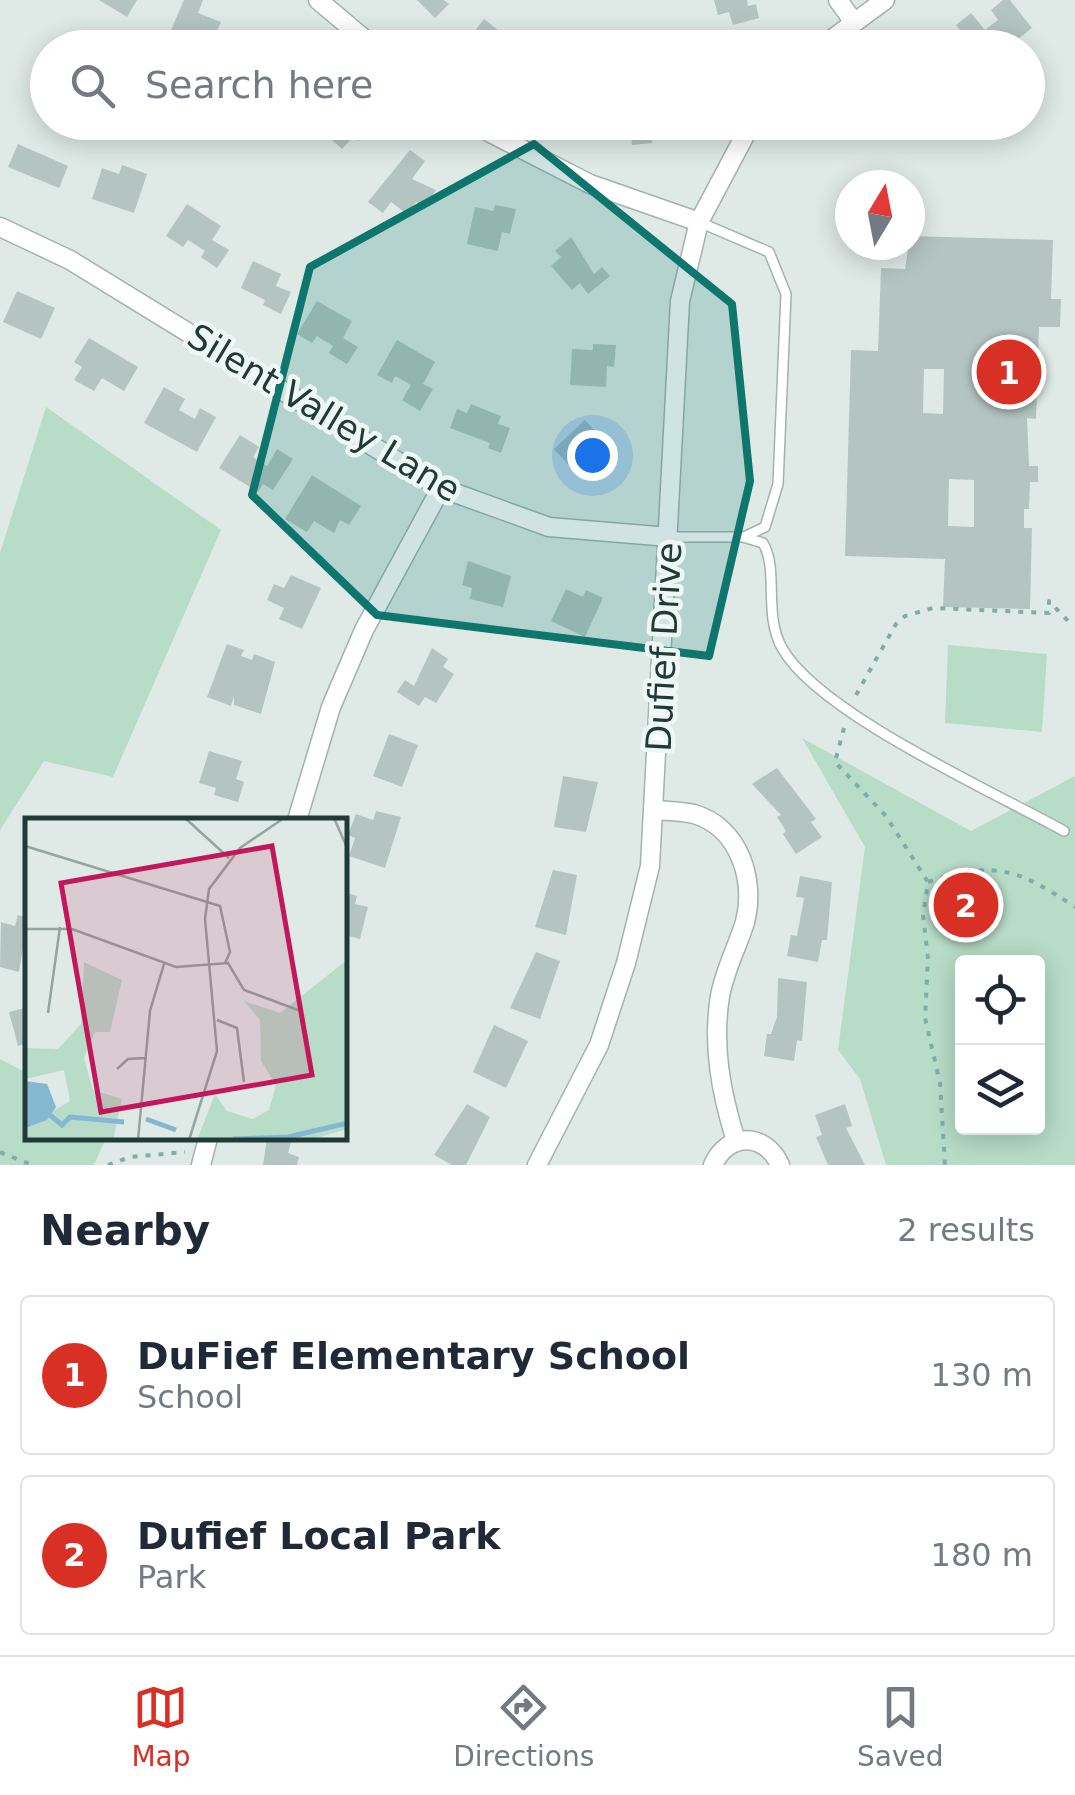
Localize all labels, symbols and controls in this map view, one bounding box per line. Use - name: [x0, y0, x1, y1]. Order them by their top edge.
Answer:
- search box: [30, 30, 1045, 140]
- icon: search: [65, 58, 120, 113]
- text: Search here: [145, 63, 373, 107]
- north arrow: [835, 170, 925, 260]
- street label: Silent Valley Lane: [181, 316, 467, 510]
- pin: 1: [976, 334, 1042, 410]
- your location: [567, 430, 618, 481]
- street label: Dufief Drive: [639, 541, 689, 753]
- inset map: [25, 818, 348, 1140]
- pin: 2: [934, 868, 998, 942]
- map controls: [955, 955, 1045, 1135]
- button: locate: [955, 955, 1045, 1045]
- button: layers: [955, 1045, 1045, 1135]
- text: Nearby: [40, 1206, 210, 1255]
- text: 2 results: [897, 1211, 1035, 1249]
- text: DuFief Elementary School: [137, 1334, 690, 1378]
- text: 1: [63, 1356, 86, 1394]
- text: 130 m: [931, 1356, 1033, 1394]
- text: School: [137, 1378, 243, 1416]
- text: Dufief Local Park: [137, 1514, 501, 1558]
- text: 2: [63, 1536, 86, 1574]
- text: 180 m: [931, 1536, 1033, 1574]
- text: Park: [137, 1558, 206, 1596]
- tab: Map: [131, 1680, 190, 1773]
- tab: Directions: [453, 1680, 594, 1773]
- tab: Saved: [857, 1680, 944, 1773]

